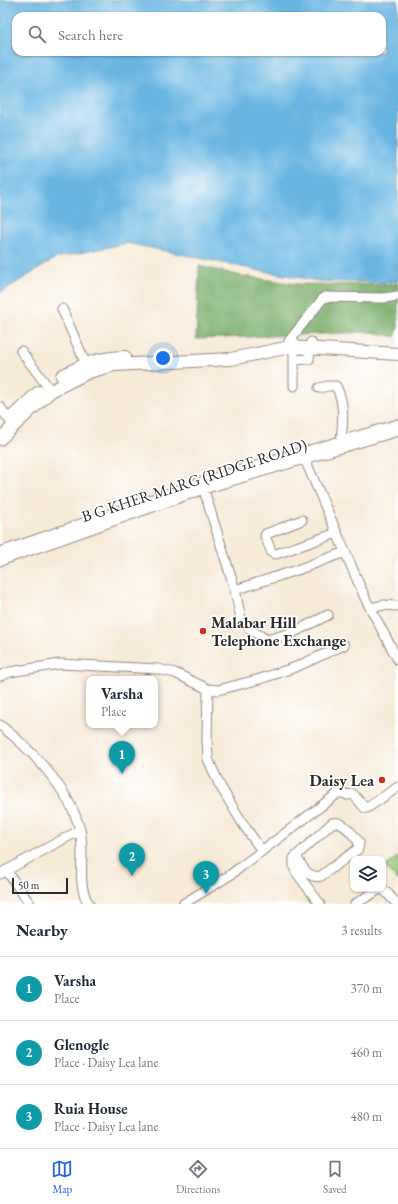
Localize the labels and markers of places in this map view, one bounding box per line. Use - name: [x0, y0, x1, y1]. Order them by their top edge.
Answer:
- place label: Malabar Hill Telephone Exchange: [211, 612, 347, 651]
- marker: Malabar Hill Telephone Exchange: [198, 626, 208, 636]
- pin: 1: [109, 741, 135, 774]
- place label: Daisy Lea: [310, 770, 375, 791]
- marker: Daisy Lea: [377, 775, 387, 785]
- pin: 2: [119, 843, 145, 876]
- pin: 3: [193, 861, 219, 894]

